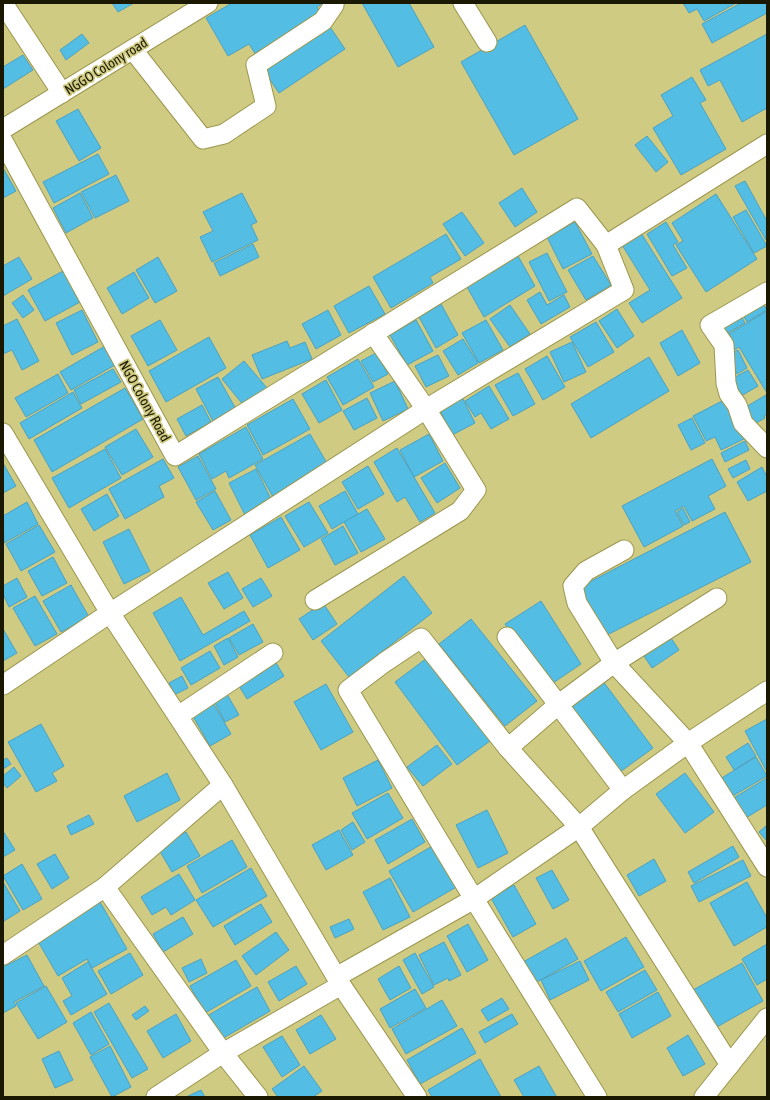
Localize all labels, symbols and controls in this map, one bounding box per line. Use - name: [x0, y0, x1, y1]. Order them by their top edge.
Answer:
- street label: NGGO Colony road: [62, 34, 150, 98]
- street label: NGO Colony Road: [116, 358, 174, 444]

